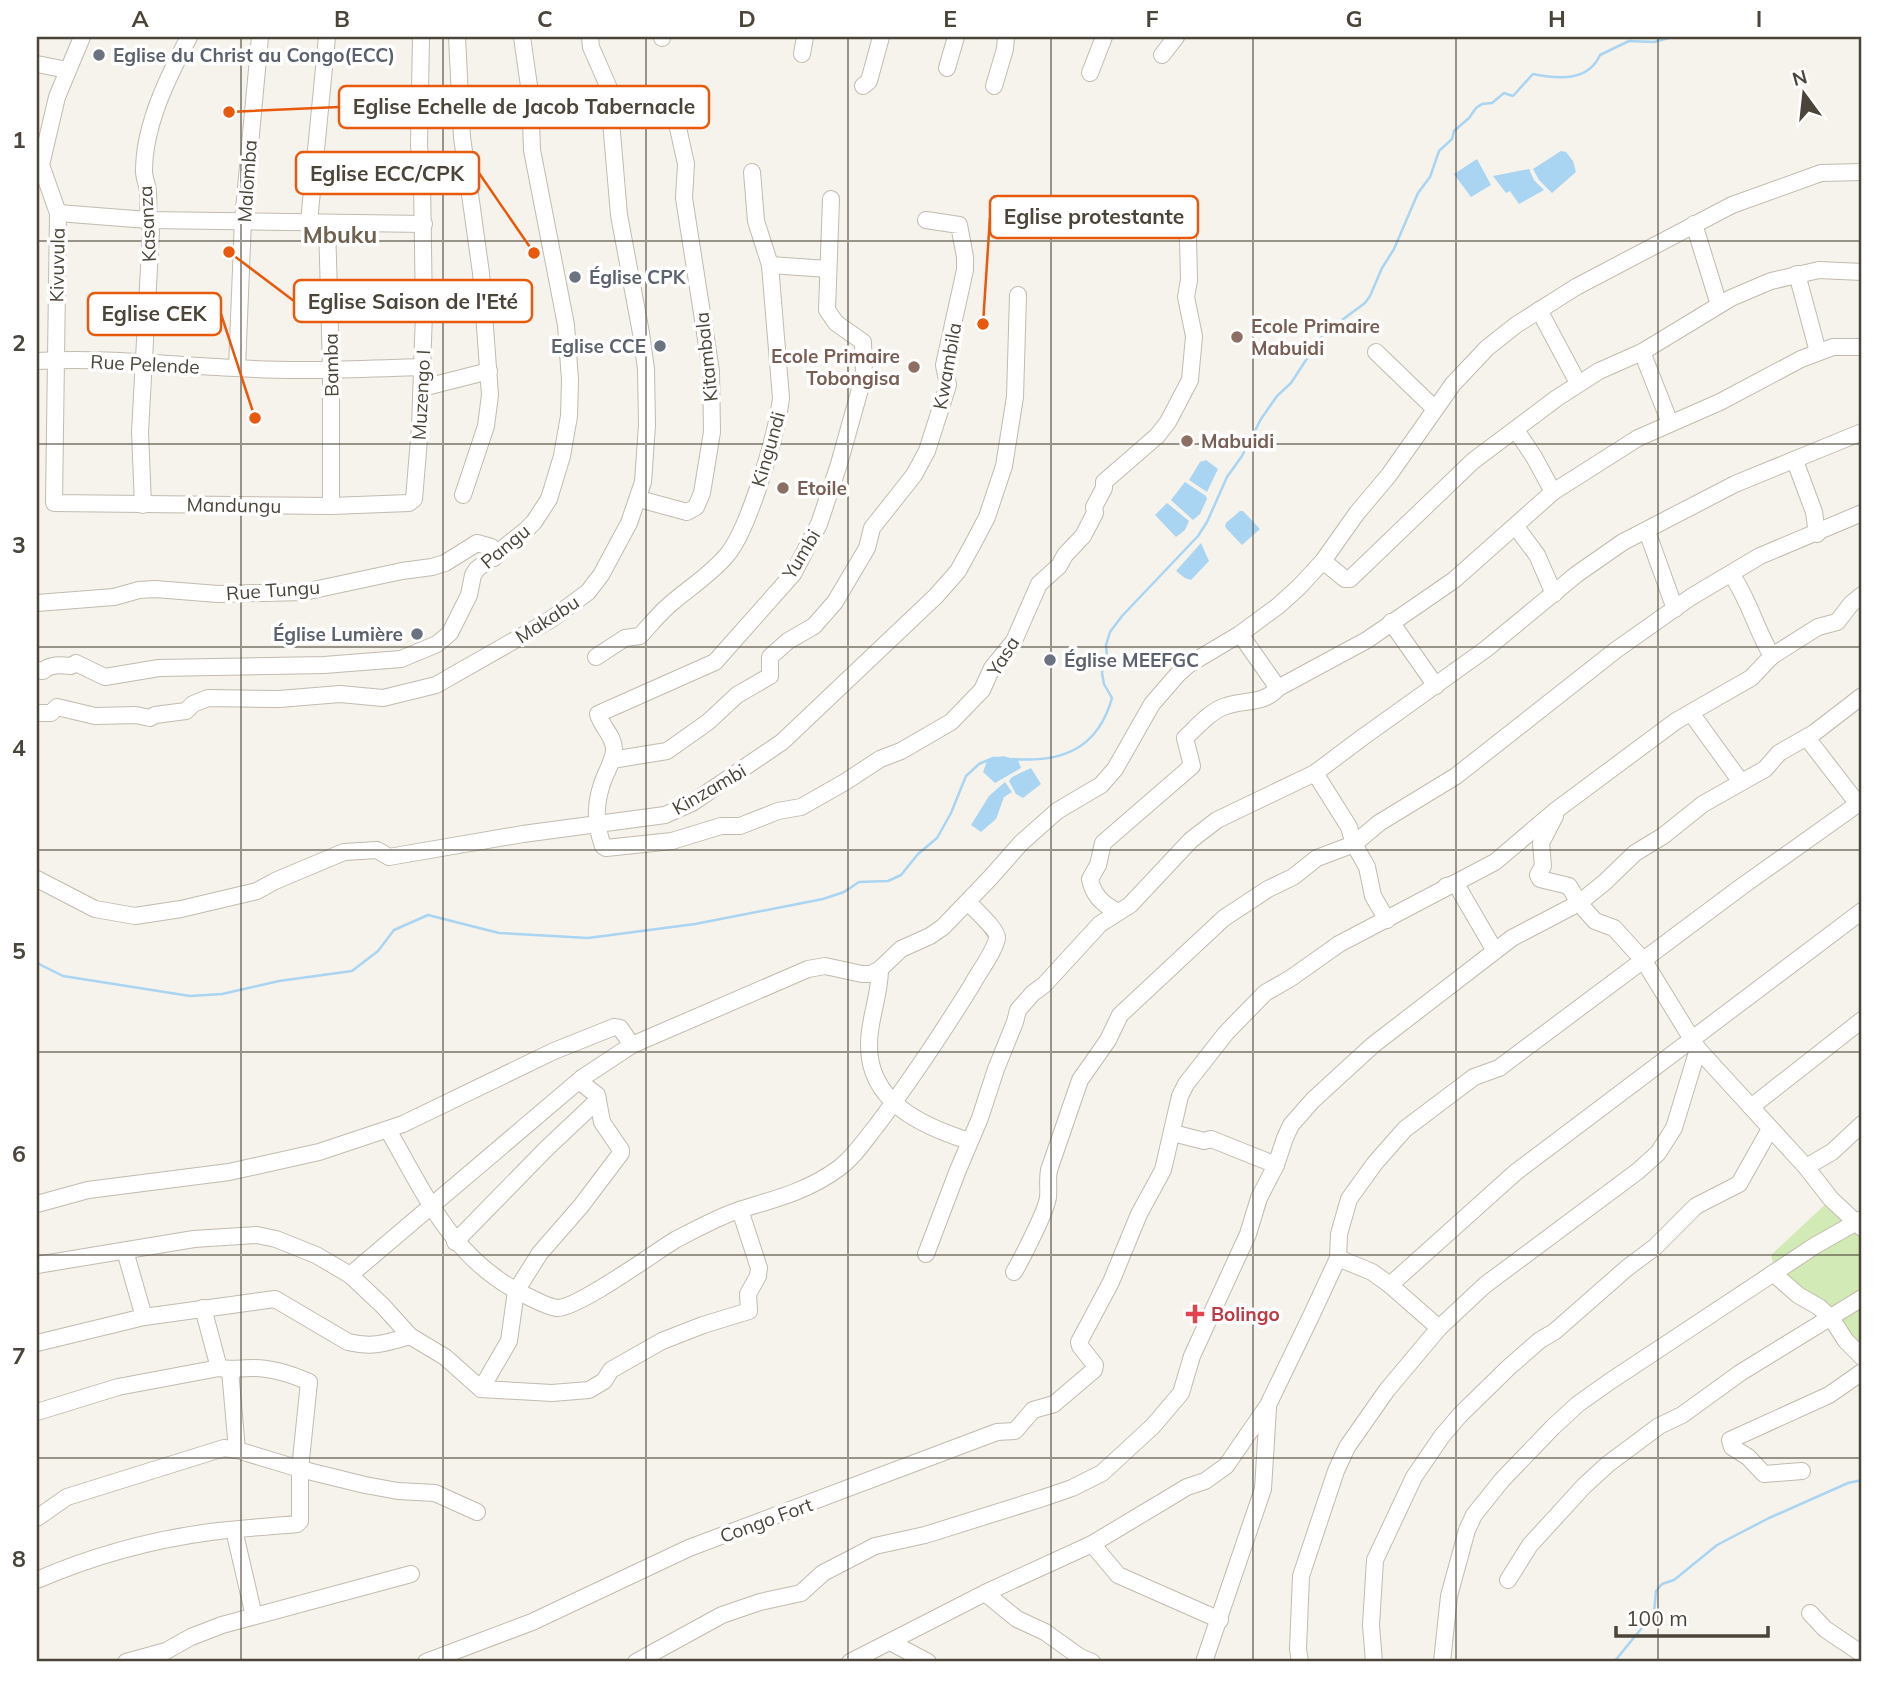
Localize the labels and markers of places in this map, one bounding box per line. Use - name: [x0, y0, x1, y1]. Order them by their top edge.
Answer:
- place label: Eglise du Christ au Congo(ECC): [113, 43, 395, 67]
- marker: Eglise du Christ au Congo(ECC): [91, 47, 107, 63]
- callout: Eglise Echelle de Jacob Tabernacle: [339, 86, 709, 128]
- callout: Eglise ECC/CPK: [296, 152, 479, 194]
- callout: Eglise protestante: [990, 196, 1198, 238]
- place label: Église CPK: [589, 265, 687, 289]
- marker: Église CPK: [567, 269, 583, 285]
- callout: Eglise Saison de l'Eté: [294, 280, 532, 322]
- callout: Eglise CEK: [88, 293, 221, 335]
- place label: Ecole Primaire Mabuidi: [1251, 314, 1380, 360]
- marker: Ecole Primaire Mabuidi: [1229, 329, 1245, 345]
- place label: Eglise CCE: [551, 334, 646, 358]
- marker: Eglise CCE: [652, 338, 668, 354]
- place label: Ecole Primaire Tobongisa: [771, 344, 900, 390]
- marker: Ecole Primaire Tobongisa: [906, 359, 922, 375]
- place label: Mabuidi: [1201, 429, 1274, 453]
- marker: Mabuidi: [1179, 433, 1195, 449]
- place label: Etoile: [797, 476, 847, 500]
- marker: Etoile: [775, 480, 791, 496]
- place label: Église Lumière: [273, 622, 403, 646]
- marker: Église Lumière: [409, 626, 425, 642]
- place label: Église MEEFGC: [1064, 648, 1199, 672]
- marker: Église MEEFGC: [1042, 652, 1058, 668]
- place label: Bolingo: [1211, 1302, 1280, 1326]
- marker: Bolingo: [1185, 1304, 1205, 1324]

